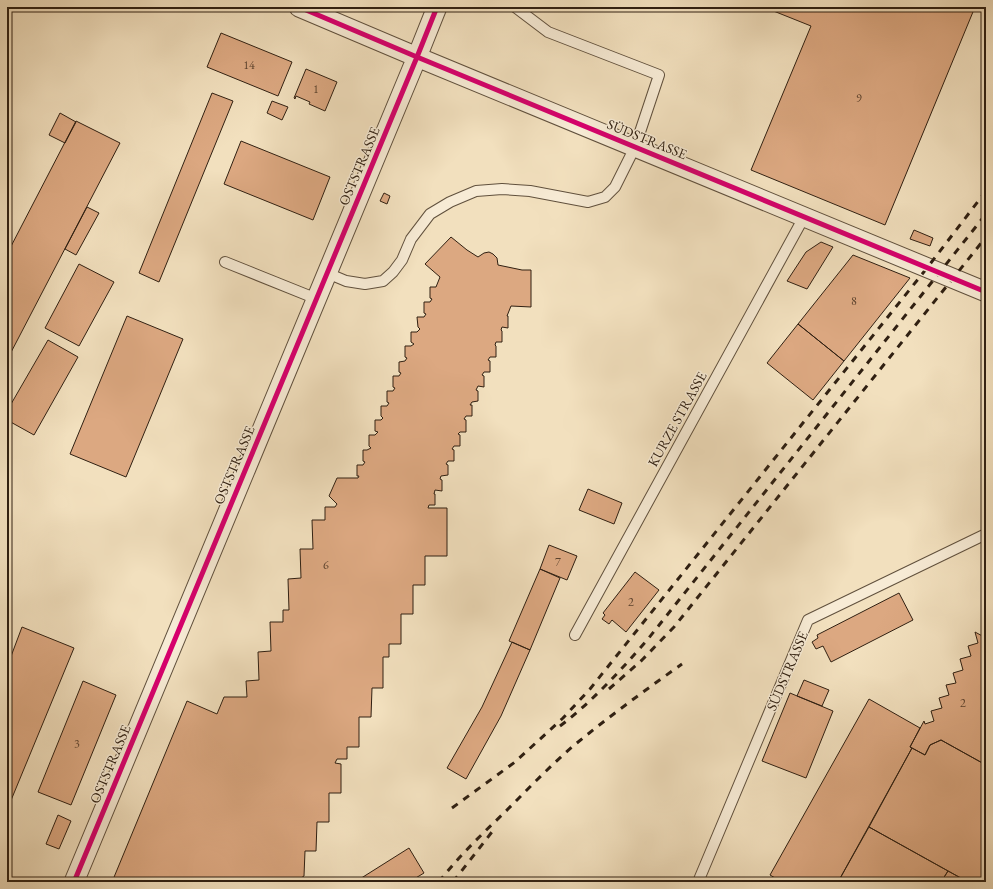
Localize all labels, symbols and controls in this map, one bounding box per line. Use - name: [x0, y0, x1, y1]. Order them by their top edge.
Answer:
- house number: 14: [243, 57, 255, 73]
- house number: 1: [313, 81, 319, 97]
- house number: 9: [856, 90, 862, 106]
- street label: SÜDSTRASSE: [604, 115, 690, 163]
- street label: OSTSTRASSE: [334, 124, 384, 208]
- house number: 8: [851, 293, 857, 309]
- street label: KURZE STRASSE: [643, 368, 711, 470]
- street label: OSTSTRASSE: [209, 423, 259, 507]
- house number: 7: [555, 554, 561, 570]
- house number: 6: [323, 557, 329, 573]
- house number: 2: [628, 594, 634, 610]
- street label: SÜDSTRASSE: [762, 629, 812, 713]
- house number: 2: [960, 695, 966, 711]
- street label: OSTSTRASSE: [85, 722, 135, 806]
- house number: 3: [74, 736, 80, 752]

